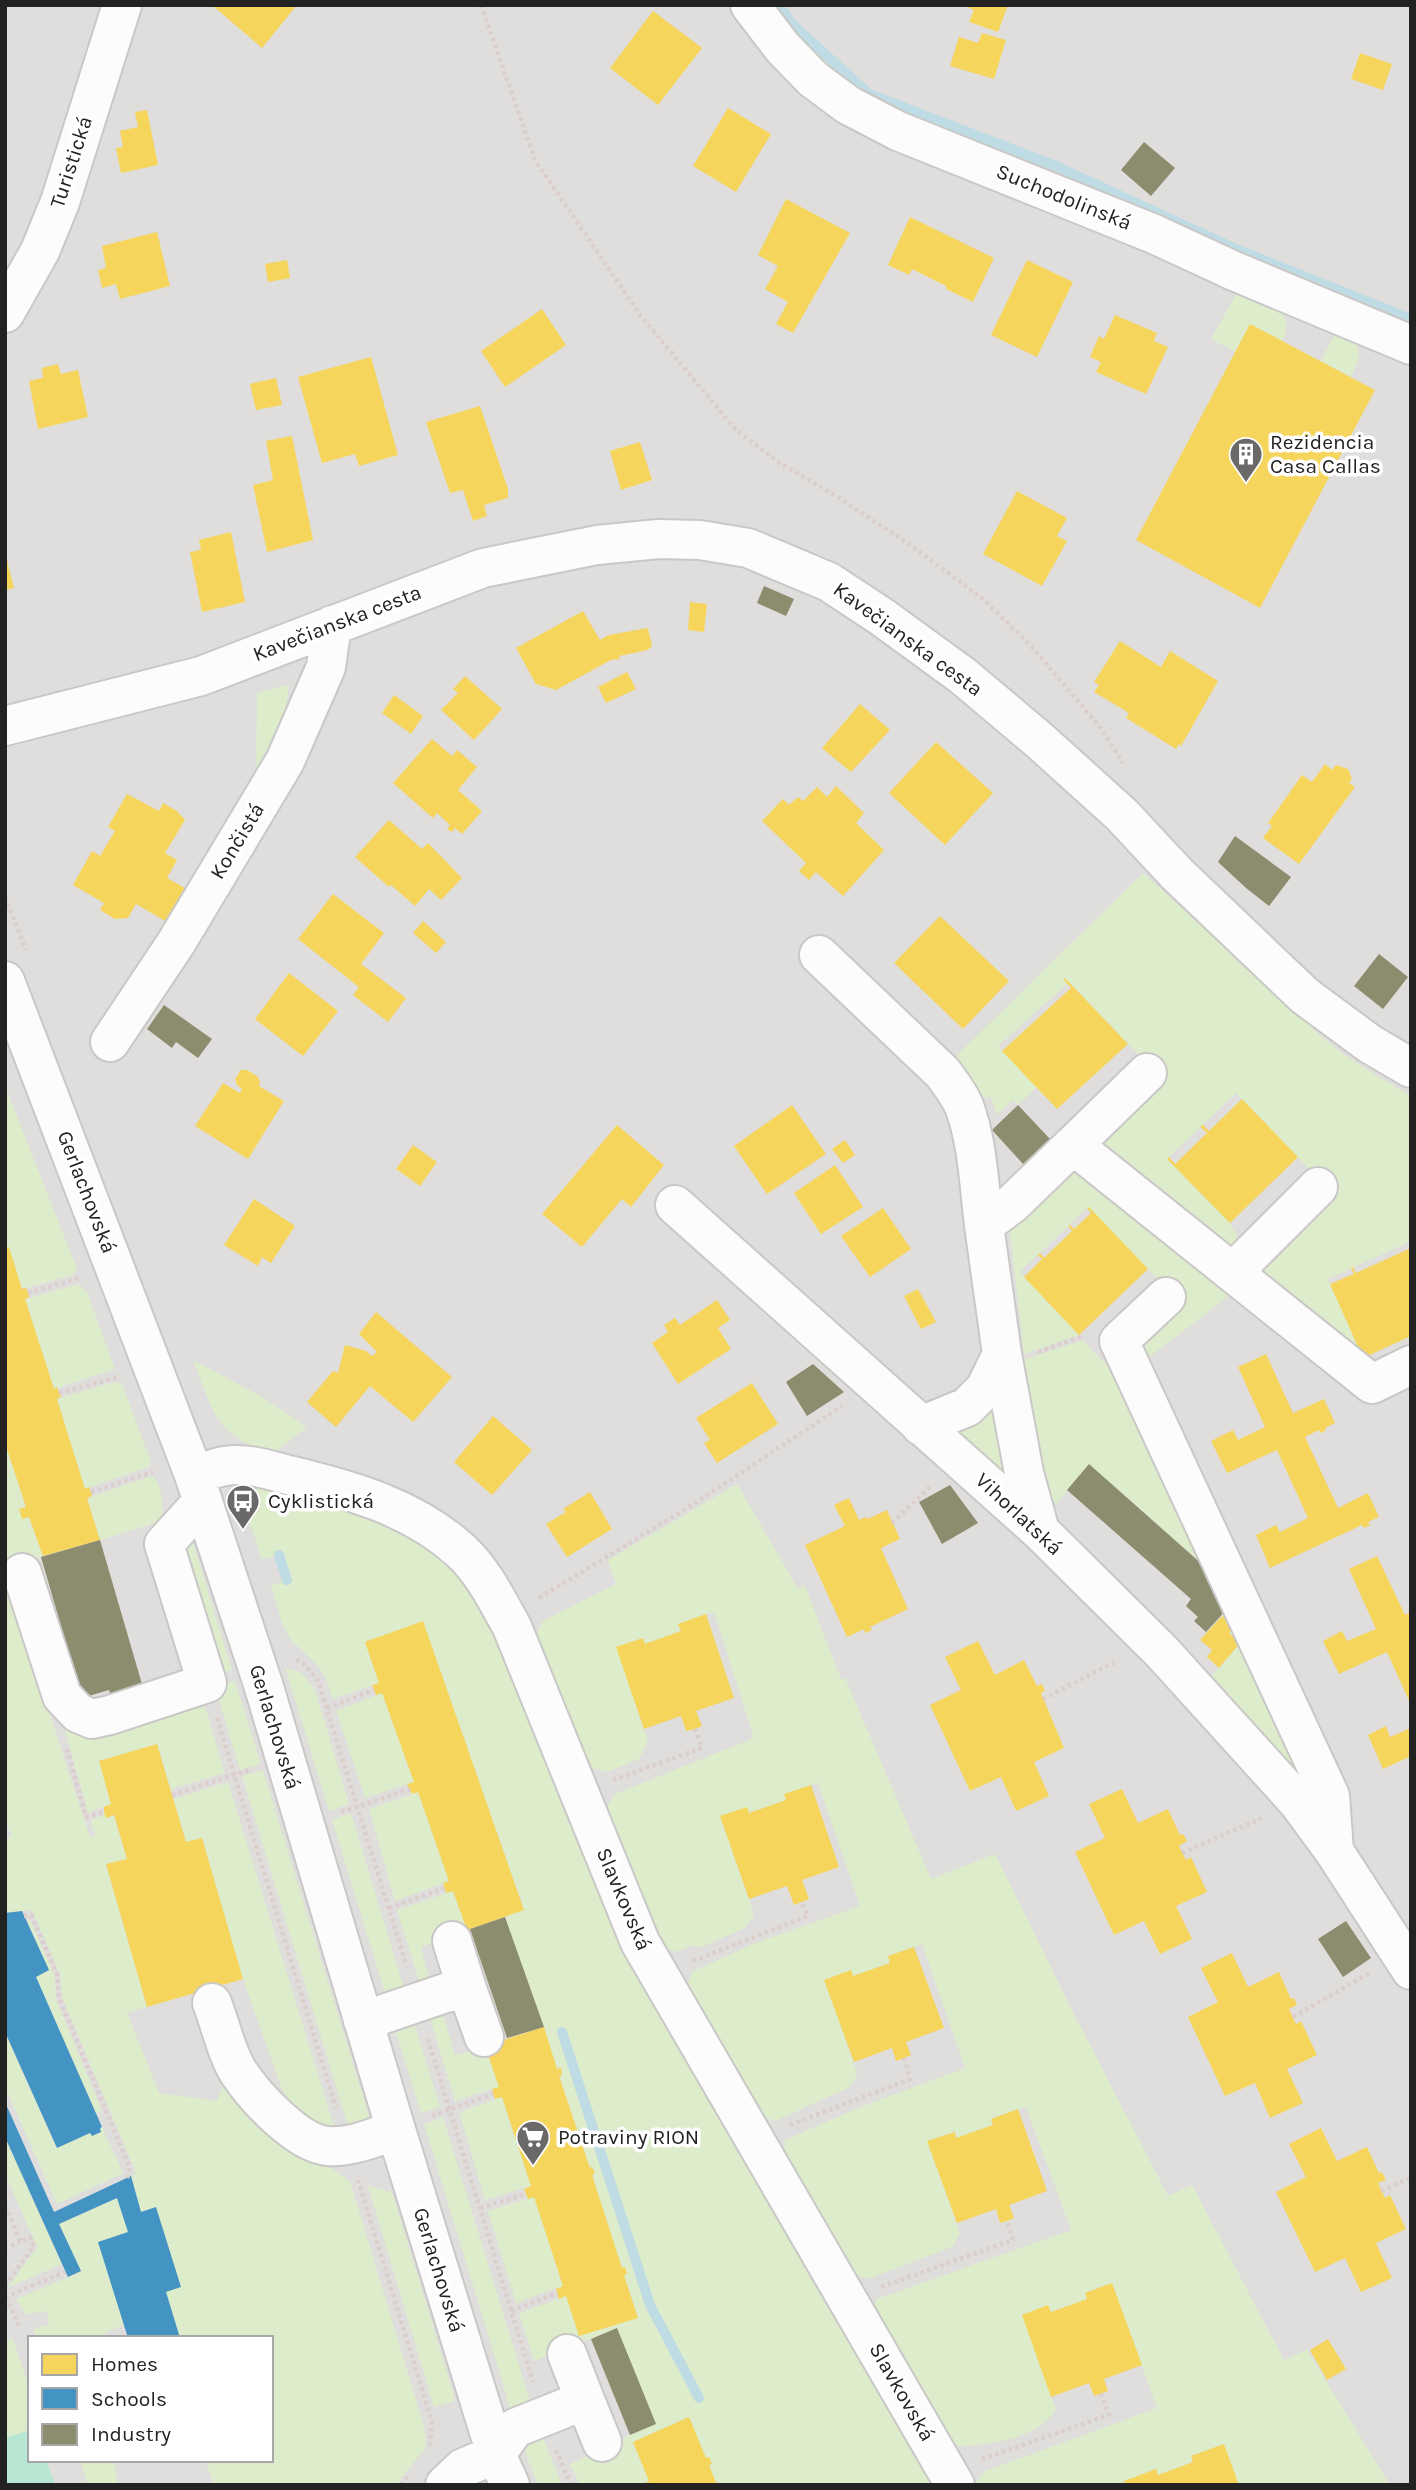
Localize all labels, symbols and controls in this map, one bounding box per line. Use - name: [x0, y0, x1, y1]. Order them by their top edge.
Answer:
- street label: Turistická: [45, 113, 97, 211]
- street label: Suchodolinská: [993, 159, 1135, 235]
- place label: Rezidencia Casa Callas: [1270, 430, 1381, 478]
- building icon: Rezidencia Casa Callas: [1227, 435, 1265, 484]
- street label: Kavečianska cesta: [829, 577, 987, 701]
- street label: Kavečianska cesta: [249, 580, 425, 666]
- street label: Končistá: [205, 799, 269, 883]
- street label: Gerlachovská: [53, 1127, 121, 1257]
- street label: Vihorlatská: [971, 1468, 1067, 1560]
- bus stop icon: Cyklistická: [224, 1482, 262, 1531]
- place label: Cyklistická: [268, 1489, 374, 1513]
- street label: Gerlachovská: [245, 1662, 305, 1792]
- street label: Slavkovská: [592, 1844, 656, 1954]
- supermarket icon: Potraviny RION: [514, 2118, 552, 2167]
- place label: Potraviny RION: [558, 2125, 699, 2149]
- street label: Gerlachovská: [409, 2205, 469, 2335]
- legend: [28, 2336, 273, 2462]
- street label: Slavkovská: [864, 2339, 940, 2445]
- text: Homes: [91, 2352, 158, 2376]
- text: Schools: [91, 2387, 167, 2411]
- text: Industry: [91, 2422, 171, 2446]

